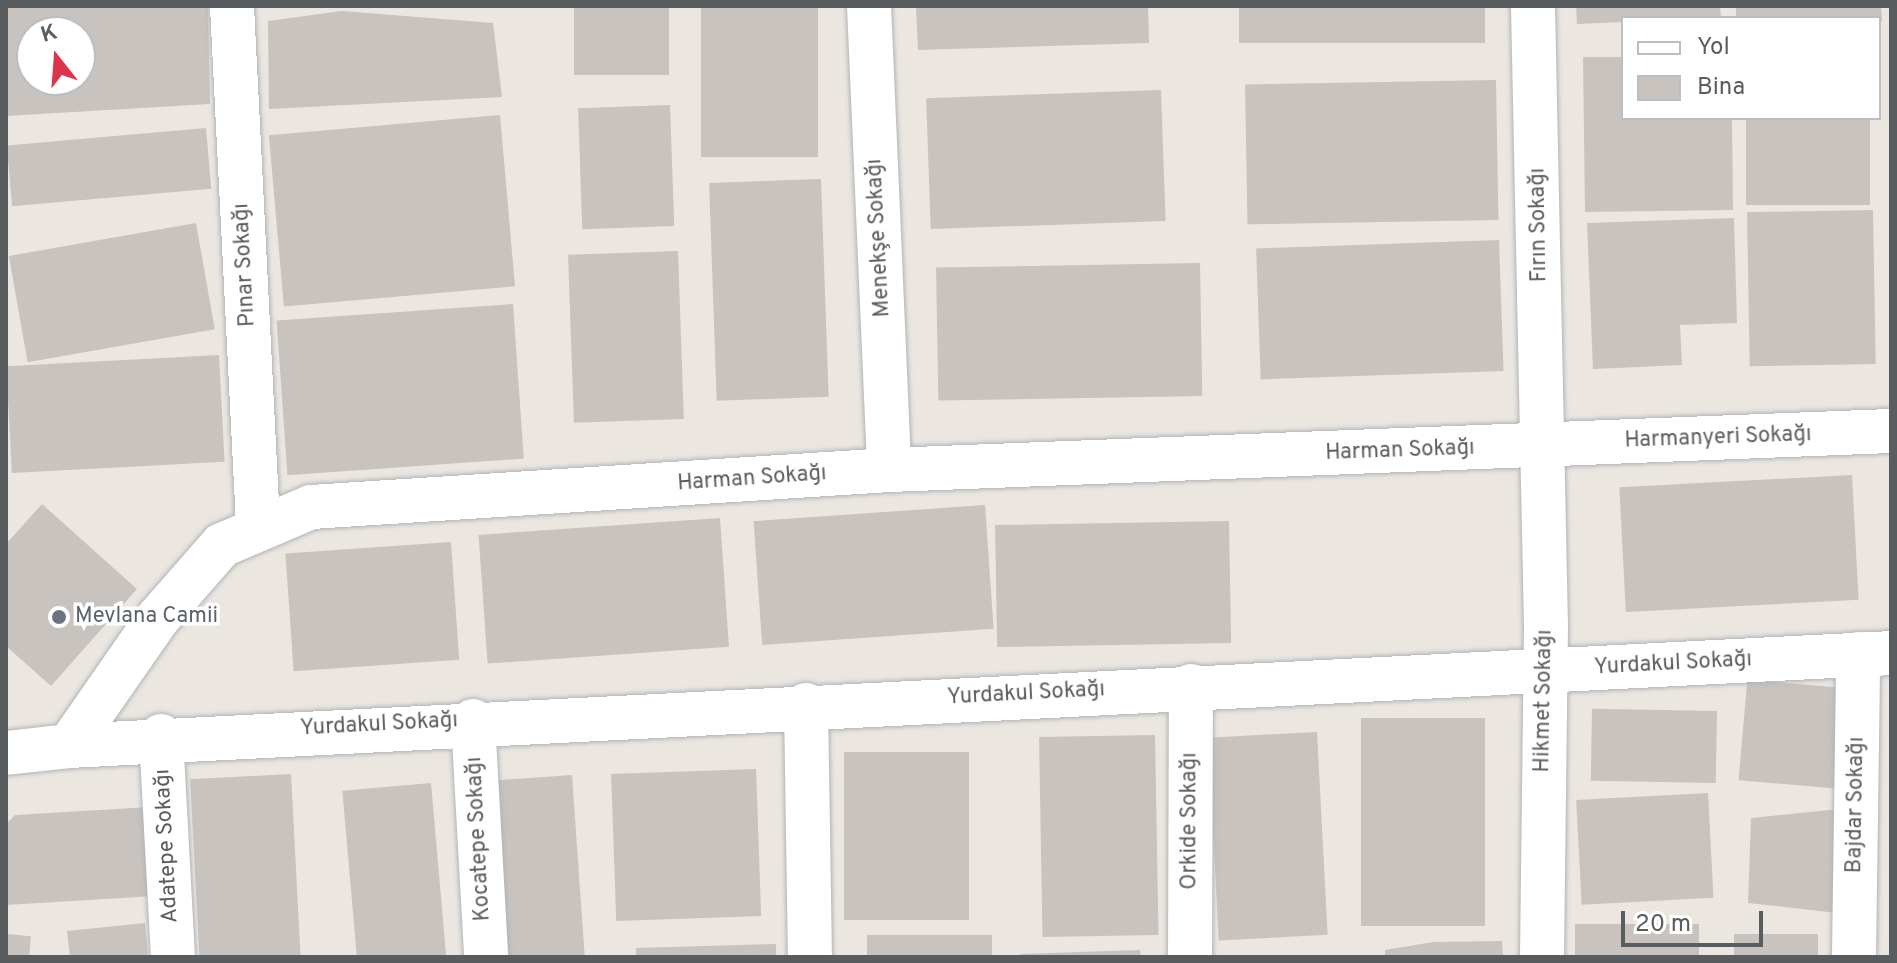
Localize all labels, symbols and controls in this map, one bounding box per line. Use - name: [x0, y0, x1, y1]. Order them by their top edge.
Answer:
- north arrow: [16, 16, 96, 96]
- legend: [1621, 16, 1881, 120]
- text: K: [38, 19, 61, 50]
- text: Yol: [1697, 33, 1730, 63]
- text: Bina: [1697, 73, 1745, 103]
- street label: Menekşe Sokağı: [862, 158, 896, 318]
- street label: Fırın Sokağı: [1525, 168, 1553, 282]
- street label: Pınar Sokağı: [229, 202, 261, 328]
- street label: Harmanyeri Sokağı: [1624, 422, 1812, 454]
- street label: Harman Sokağı: [1325, 435, 1475, 467]
- street label: Harman Sokağı: [677, 461, 827, 497]
- place label: Mevlana Camii: [75, 604, 218, 630]
- marker: Mevlana Camii: [50, 608, 68, 626]
- street label: Hikmet Sokağı: [1530, 629, 1558, 773]
- street label: Yurdakul Sokağı: [1593, 647, 1753, 681]
- street label: Yurdakul Sokağı: [946, 677, 1106, 711]
- street label: Yurdakul Sokağı: [299, 708, 459, 742]
- street label: Bajdar Sokağı: [1842, 736, 1870, 874]
- street label: Orkide Sokağı: [1177, 752, 1203, 890]
- street label: Kocatepe Sokağı: [462, 756, 496, 922]
- street label: Adatepe Sokağı: [150, 768, 184, 924]
- scale bar: [1625, 895, 1767, 945]
- text: 20 m: [1635, 910, 1691, 940]

